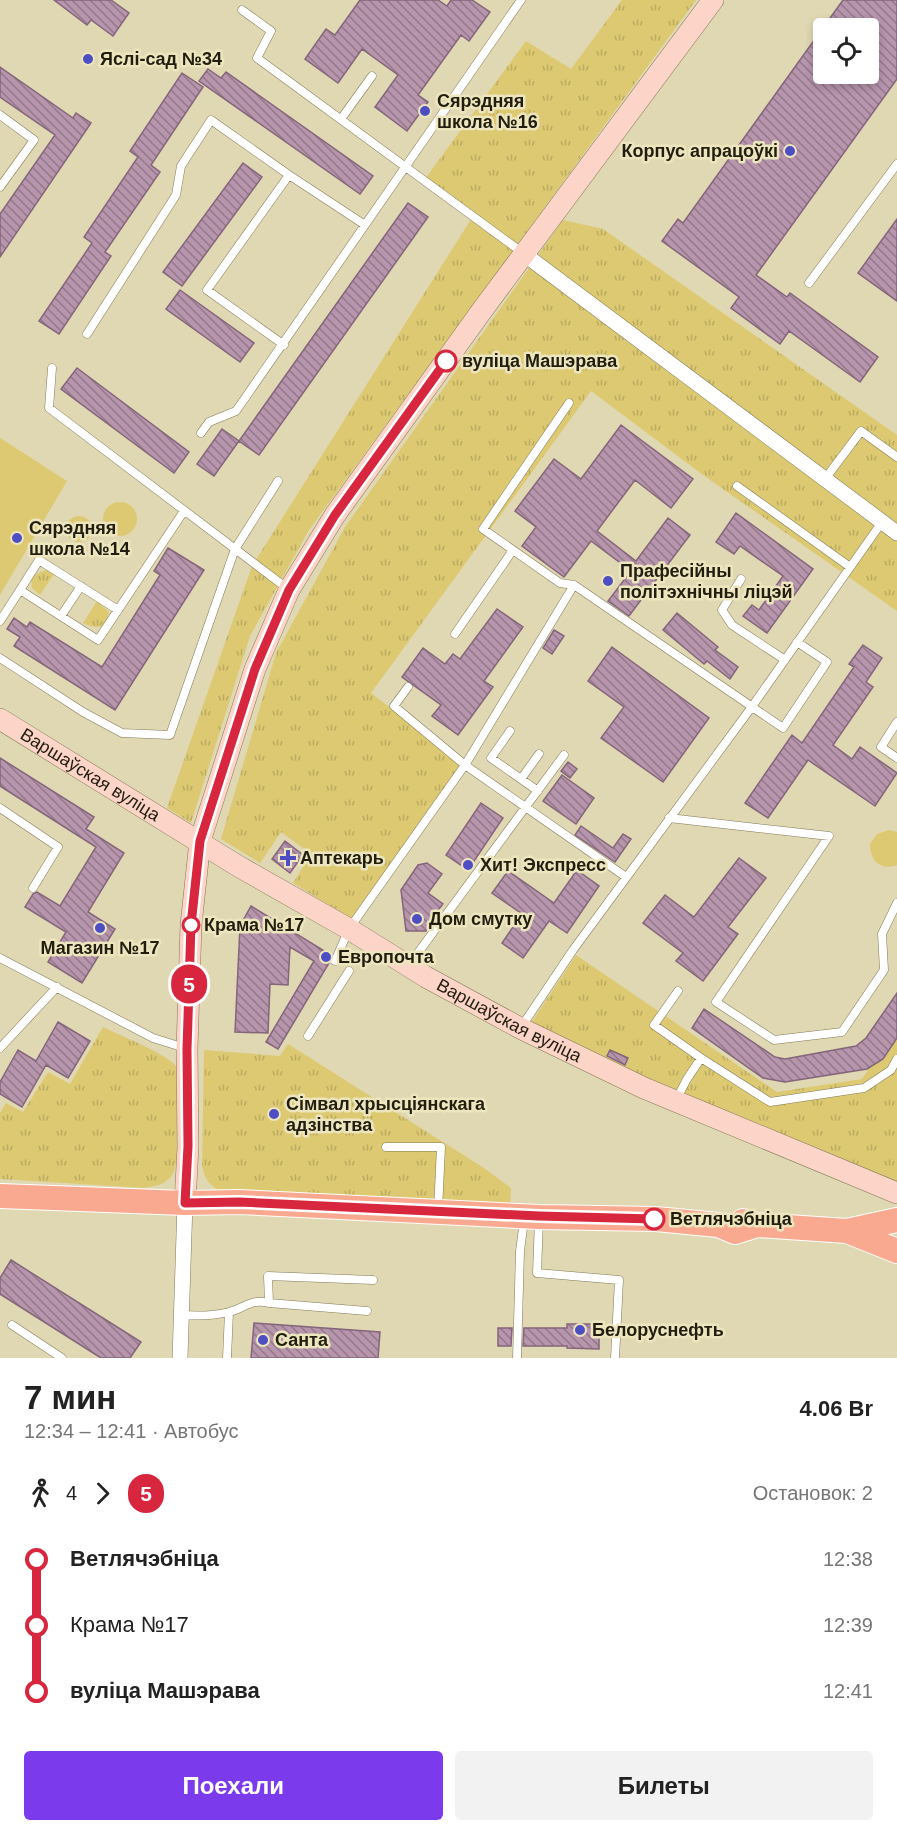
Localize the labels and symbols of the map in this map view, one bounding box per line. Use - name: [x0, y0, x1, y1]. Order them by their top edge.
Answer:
- place label: Яслі-сад №34: [100, 49, 222, 69]
- marker: Яслі-сад №34: [81, 52, 95, 66]
- place label: Сярэдняя школа №16: [437, 91, 538, 132]
- marker: Сярэдняя школа №16: [418, 104, 432, 118]
- place label: Корпус апрацоўкі: [622, 141, 778, 161]
- marker: Корпус апрацоўкі: [783, 144, 797, 158]
- marker: вуліца Машэрава: [435, 350, 457, 372]
- place label: вуліца Машэрава: [462, 351, 618, 371]
- place label: Сярэдняя школа №14: [29, 518, 130, 559]
- marker: Сярэдняя школа №14: [10, 531, 24, 545]
- place label: Прафесійны політэхнічны ліцэй: [620, 561, 792, 602]
- marker: Прафесійны політэхнічны ліцэй: [601, 574, 615, 588]
- street label: Варшаўская вуліца: [17, 724, 164, 826]
- place label: Аптекарь: [300, 848, 384, 868]
- marker: Аптекарь: [281, 851, 295, 865]
- place label: Хит! Экспресс: [480, 855, 606, 875]
- marker: Хит! Экспресс: [461, 858, 475, 872]
- place label: Дом смутку: [429, 909, 532, 929]
- marker: Дом смутку: [410, 912, 424, 926]
- place label: Крама №17: [204, 915, 304, 935]
- marker: Крама №17: [182, 916, 200, 934]
- marker: Магазин №17: [93, 921, 107, 935]
- place label: Магазин №17: [41, 938, 159, 958]
- place label: Европочта: [338, 947, 435, 967]
- marker: Европочта: [319, 950, 333, 964]
- line badge: 5: [170, 964, 208, 1004]
- street label: Варшаўская вуліца: [433, 975, 586, 1067]
- place label: Сімвал хрысціянскага адзінства: [286, 1094, 486, 1135]
- marker: Сімвал хрысціянскага адзінства: [267, 1107, 281, 1121]
- marker: Ветлячэбніца: [643, 1208, 665, 1230]
- place label: Ветлячэбніца: [670, 1209, 793, 1229]
- place label: Белоруснефть: [592, 1320, 724, 1340]
- marker: Белоруснефть: [573, 1323, 587, 1337]
- place label: Санта: [275, 1330, 329, 1350]
- marker: Санта: [256, 1333, 270, 1347]

